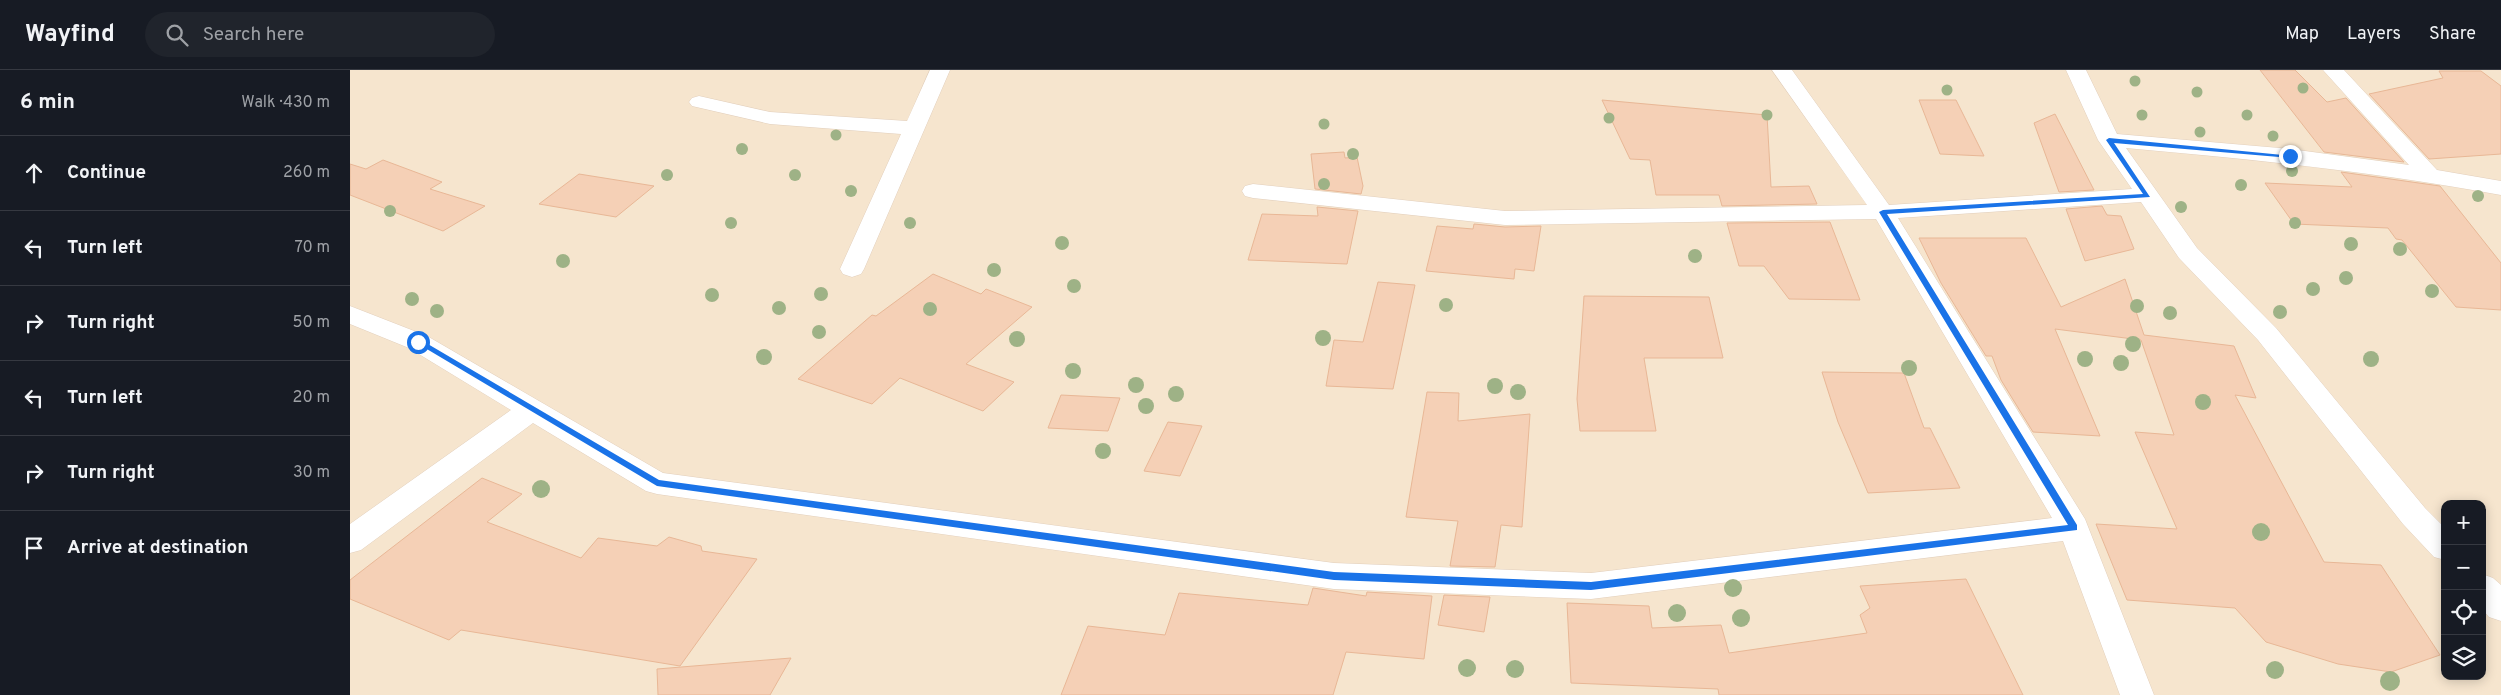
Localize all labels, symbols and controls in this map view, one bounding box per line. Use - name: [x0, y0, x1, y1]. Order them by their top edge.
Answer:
- search box: [145, 12, 495, 57]
- text: Wayfind: [25, 20, 115, 50]
- icon: search: [163, 21, 191, 49]
- text: Search here: [203, 23, 304, 47]
- text: Map: [2285, 23, 2319, 46]
- text: Layers: [2347, 23, 2401, 46]
- text: Share: [2429, 23, 2476, 46]
- text: 6 min: [20, 89, 75, 116]
- text: Walk · 430 m: [241, 93, 330, 113]
- route end: [2279, 145, 2302, 168]
- icon: ahead: [20, 159, 48, 187]
- text: Continue: [67, 161, 146, 185]
- text: 260 m: [283, 163, 330, 183]
- icon: left: [20, 234, 48, 262]
- text: Turn left: [67, 236, 143, 260]
- text: 70 m: [295, 238, 330, 258]
- icon: right: [20, 309, 48, 337]
- text: Turn right: [67, 311, 155, 335]
- text: 50 m: [293, 313, 330, 333]
- route start: [407, 331, 430, 354]
- icon: left: [20, 384, 48, 412]
- text: Turn left: [67, 386, 143, 410]
- text: 20 m: [293, 388, 330, 408]
- icon: right: [20, 459, 48, 487]
- text: Turn right: [67, 461, 155, 485]
- text: 30 m: [293, 463, 330, 483]
- map controls: [2441, 500, 2486, 680]
- button: +: [2441, 500, 2486, 545]
- icon: arrive: [20, 534, 48, 562]
- text: Arrive at destination: [67, 536, 248, 560]
- button: −: [2441, 545, 2486, 590]
- button: locate: [2441, 590, 2486, 635]
- button: layers: [2441, 635, 2486, 680]

